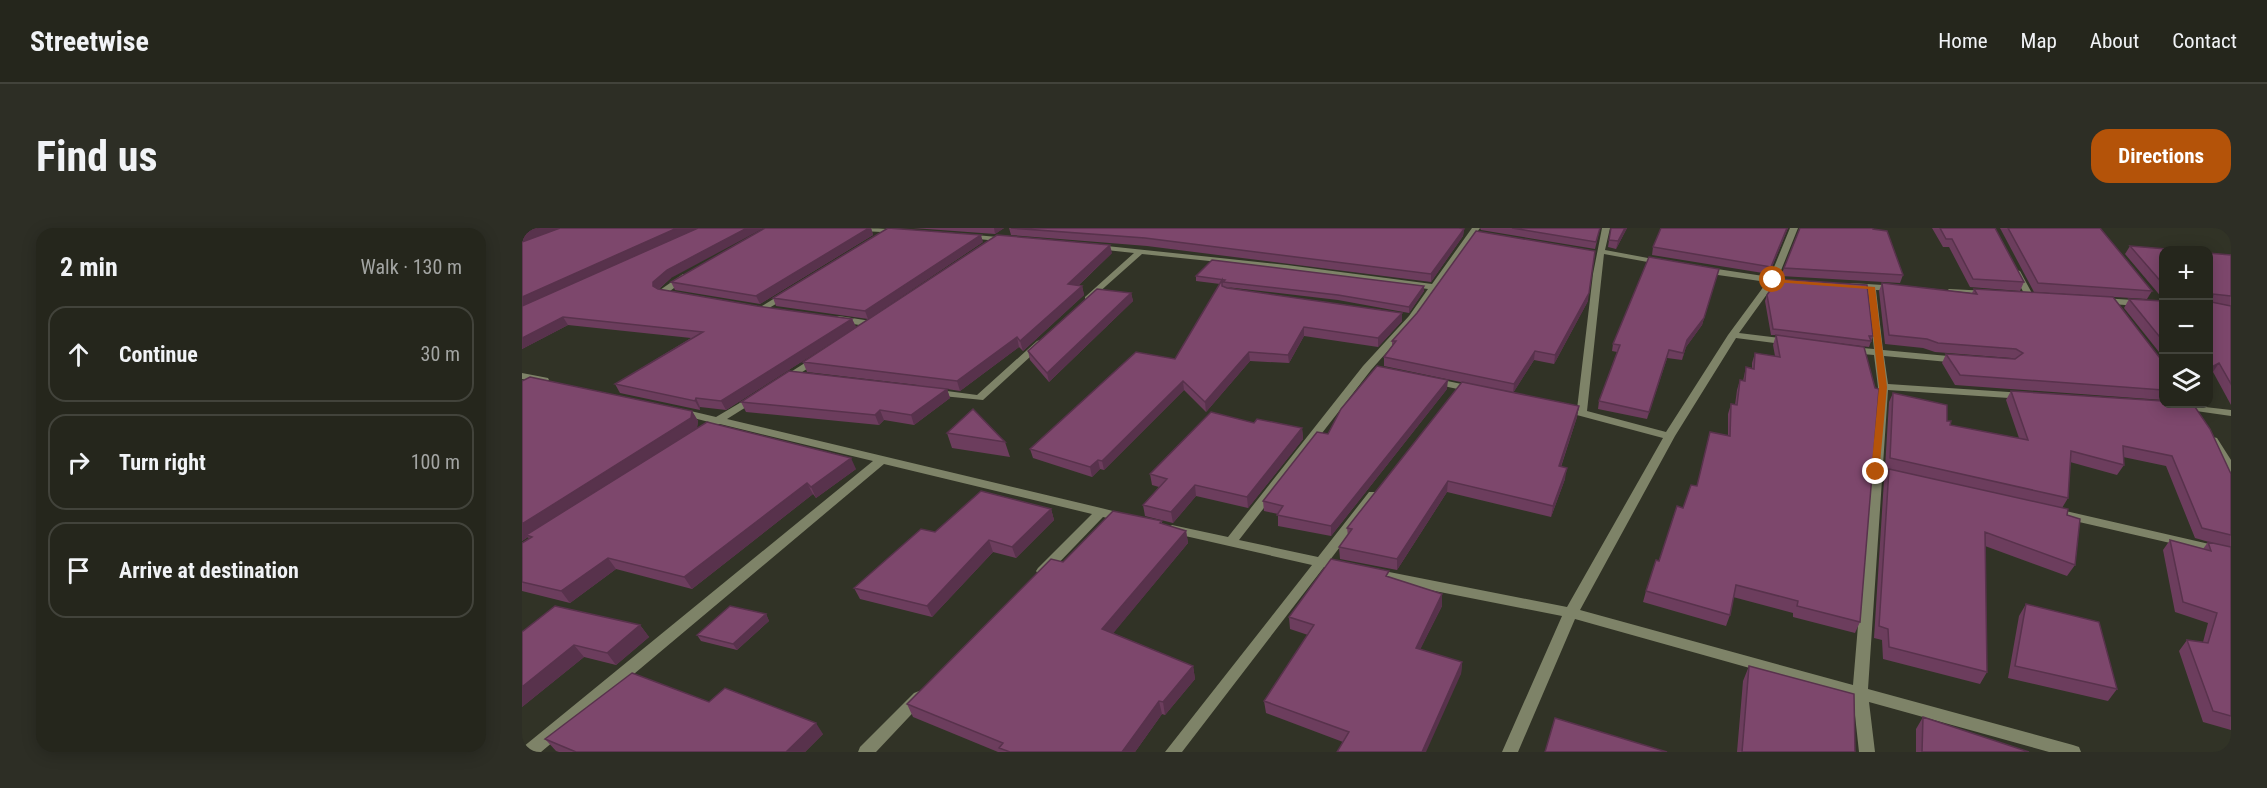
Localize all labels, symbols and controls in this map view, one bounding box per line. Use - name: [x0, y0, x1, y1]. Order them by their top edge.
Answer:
- text: Streetwise: [30, 25, 149, 58]
- text: Home: [1938, 29, 1988, 53]
- text: Map: [2021, 29, 2057, 53]
- text: About: [2090, 29, 2139, 53]
- text: Contact: [2172, 29, 2237, 53]
- button: Directions: [2091, 129, 2231, 183]
- text: Find us: [36, 132, 157, 181]
- map controls: [2159, 246, 2213, 408]
- button: +: [2159, 246, 2213, 300]
- text: 2 min: [60, 252, 118, 282]
- text: Walk · 130 m: [361, 255, 462, 279]
- route start: [1759, 266, 1785, 292]
- button: −: [2159, 300, 2213, 354]
- icon: ahead: [62, 338, 95, 371]
- text: Continue: [119, 342, 198, 367]
- text: 30 m: [421, 342, 460, 366]
- button: layers: [2159, 354, 2213, 408]
- icon: right: [62, 446, 95, 479]
- text: Turn right: [119, 450, 206, 475]
- text: 100 m: [411, 450, 460, 474]
- route end: [1862, 458, 1888, 484]
- icon: arrive: [62, 554, 95, 587]
- text: Arrive at destination: [119, 558, 299, 583]

